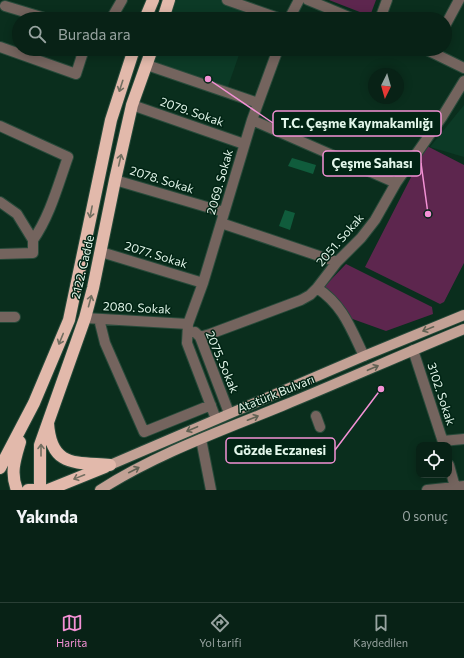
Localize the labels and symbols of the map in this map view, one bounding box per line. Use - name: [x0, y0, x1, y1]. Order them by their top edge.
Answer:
- north arrow: [368, 68, 404, 104]
- one-way arrow: [117, 80, 125, 92]
- street label: 2079. Sokak: [159, 94, 226, 129]
- callout: T.C. Çeşme Kaymakamlığı: [273, 111, 441, 136]
- text: T.C. Çeşme Kaymakamlığı: [281, 115, 433, 131]
- street label: 2069. Sokak: [203, 147, 235, 216]
- callout: Çeşme Sahası: [323, 151, 421, 176]
- one-way arrow: [116, 154, 124, 167]
- text: Çeşme Sahası: [331, 155, 413, 171]
- street label: 2078. Sokak: [128, 163, 197, 196]
- one-way arrow: [87, 206, 95, 219]
- street label: 2051. Sokak: [313, 210, 366, 269]
- street label: 2122. Cadde: [68, 234, 96, 300]
- street label: 2077. Sokak: [123, 238, 190, 270]
- one-way arrow: [87, 294, 94, 307]
- street label: 2080. Sokak: [103, 298, 172, 316]
- one-way arrow: [422, 326, 434, 333]
- street label: 2075. Sokak: [204, 328, 242, 395]
- one-way arrow: [57, 332, 65, 344]
- street label: 3102. Sokak: [425, 361, 459, 427]
- one-way arrow: [366, 363, 378, 371]
- street label: Atatürk Bulvarı: [235, 371, 316, 415]
- one-way arrow: [246, 414, 258, 421]
- one-way arrow: [187, 426, 199, 433]
- callout: Gözde Eczanesi: [226, 438, 335, 463]
- text: Gözde Eczanesi: [234, 442, 326, 458]
- one-way arrow: [37, 444, 44, 457]
- one-way arrow: [128, 466, 140, 474]
- one-way arrow: [73, 474, 85, 482]

